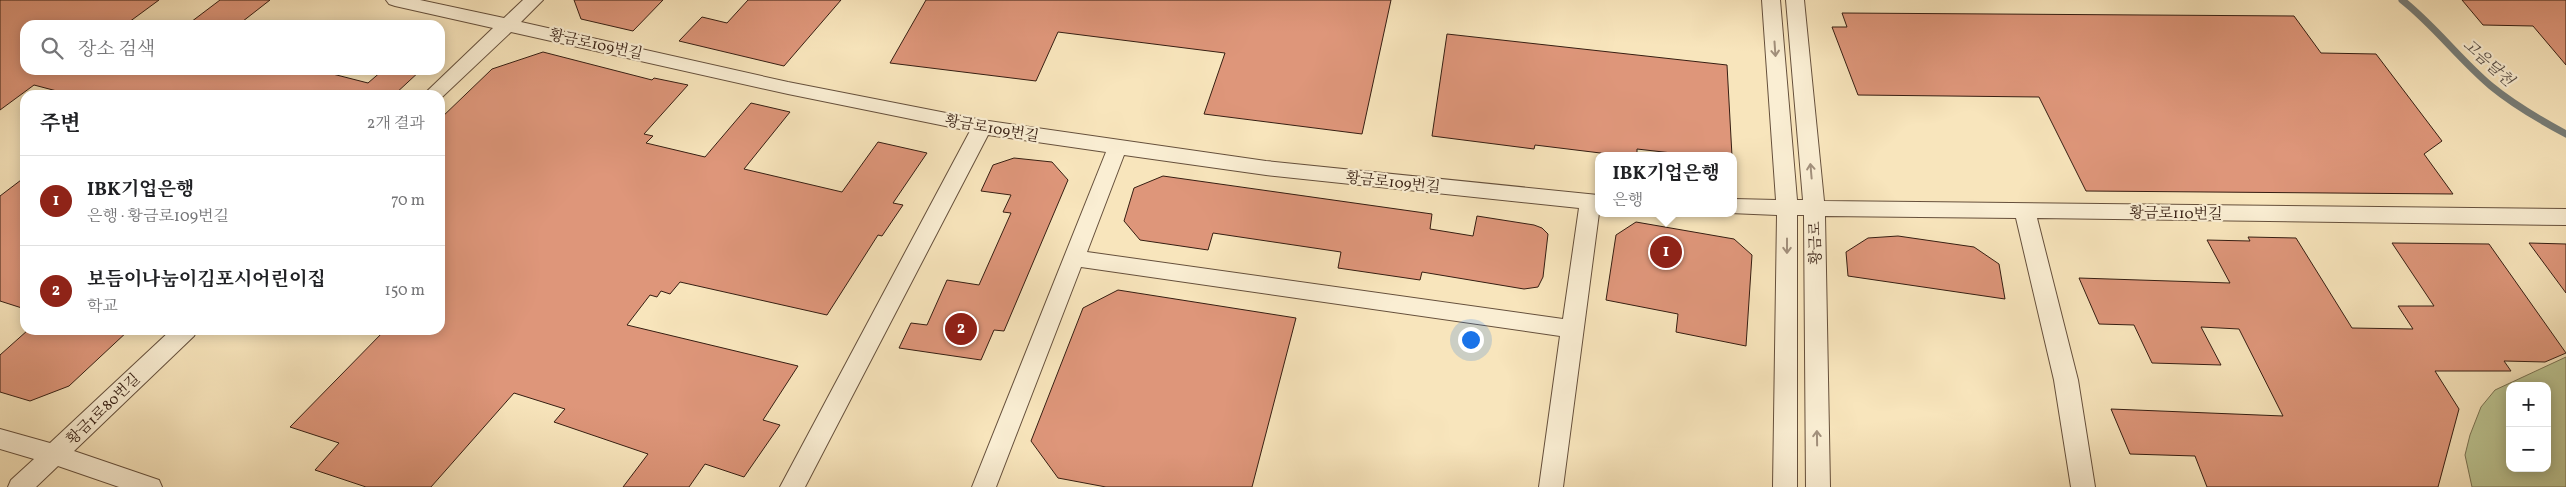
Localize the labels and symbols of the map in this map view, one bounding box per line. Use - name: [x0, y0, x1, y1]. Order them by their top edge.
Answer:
- street label: 황금로109번길: [547, 25, 644, 66]
- water label: 고음달천: [2457, 35, 2519, 93]
- one-way arrow: [1770, 40, 1780, 56]
- street label: 황금로109번길: [943, 111, 1040, 148]
- one-way arrow: [1806, 163, 1816, 179]
- street label: 황금로109번길: [1344, 168, 1441, 199]
- street label: 황금로110번길: [2129, 203, 2223, 226]
- street label: 황금로: [1806, 221, 1827, 265]
- pin: 1: [1650, 233, 1682, 271]
- one-way arrow: [1782, 237, 1792, 253]
- pin: 2: [945, 310, 977, 348]
- your location: [1458, 327, 1484, 353]
- street label: 황금1로80번길: [63, 370, 145, 451]
- one-way arrow: [1812, 431, 1822, 447]

